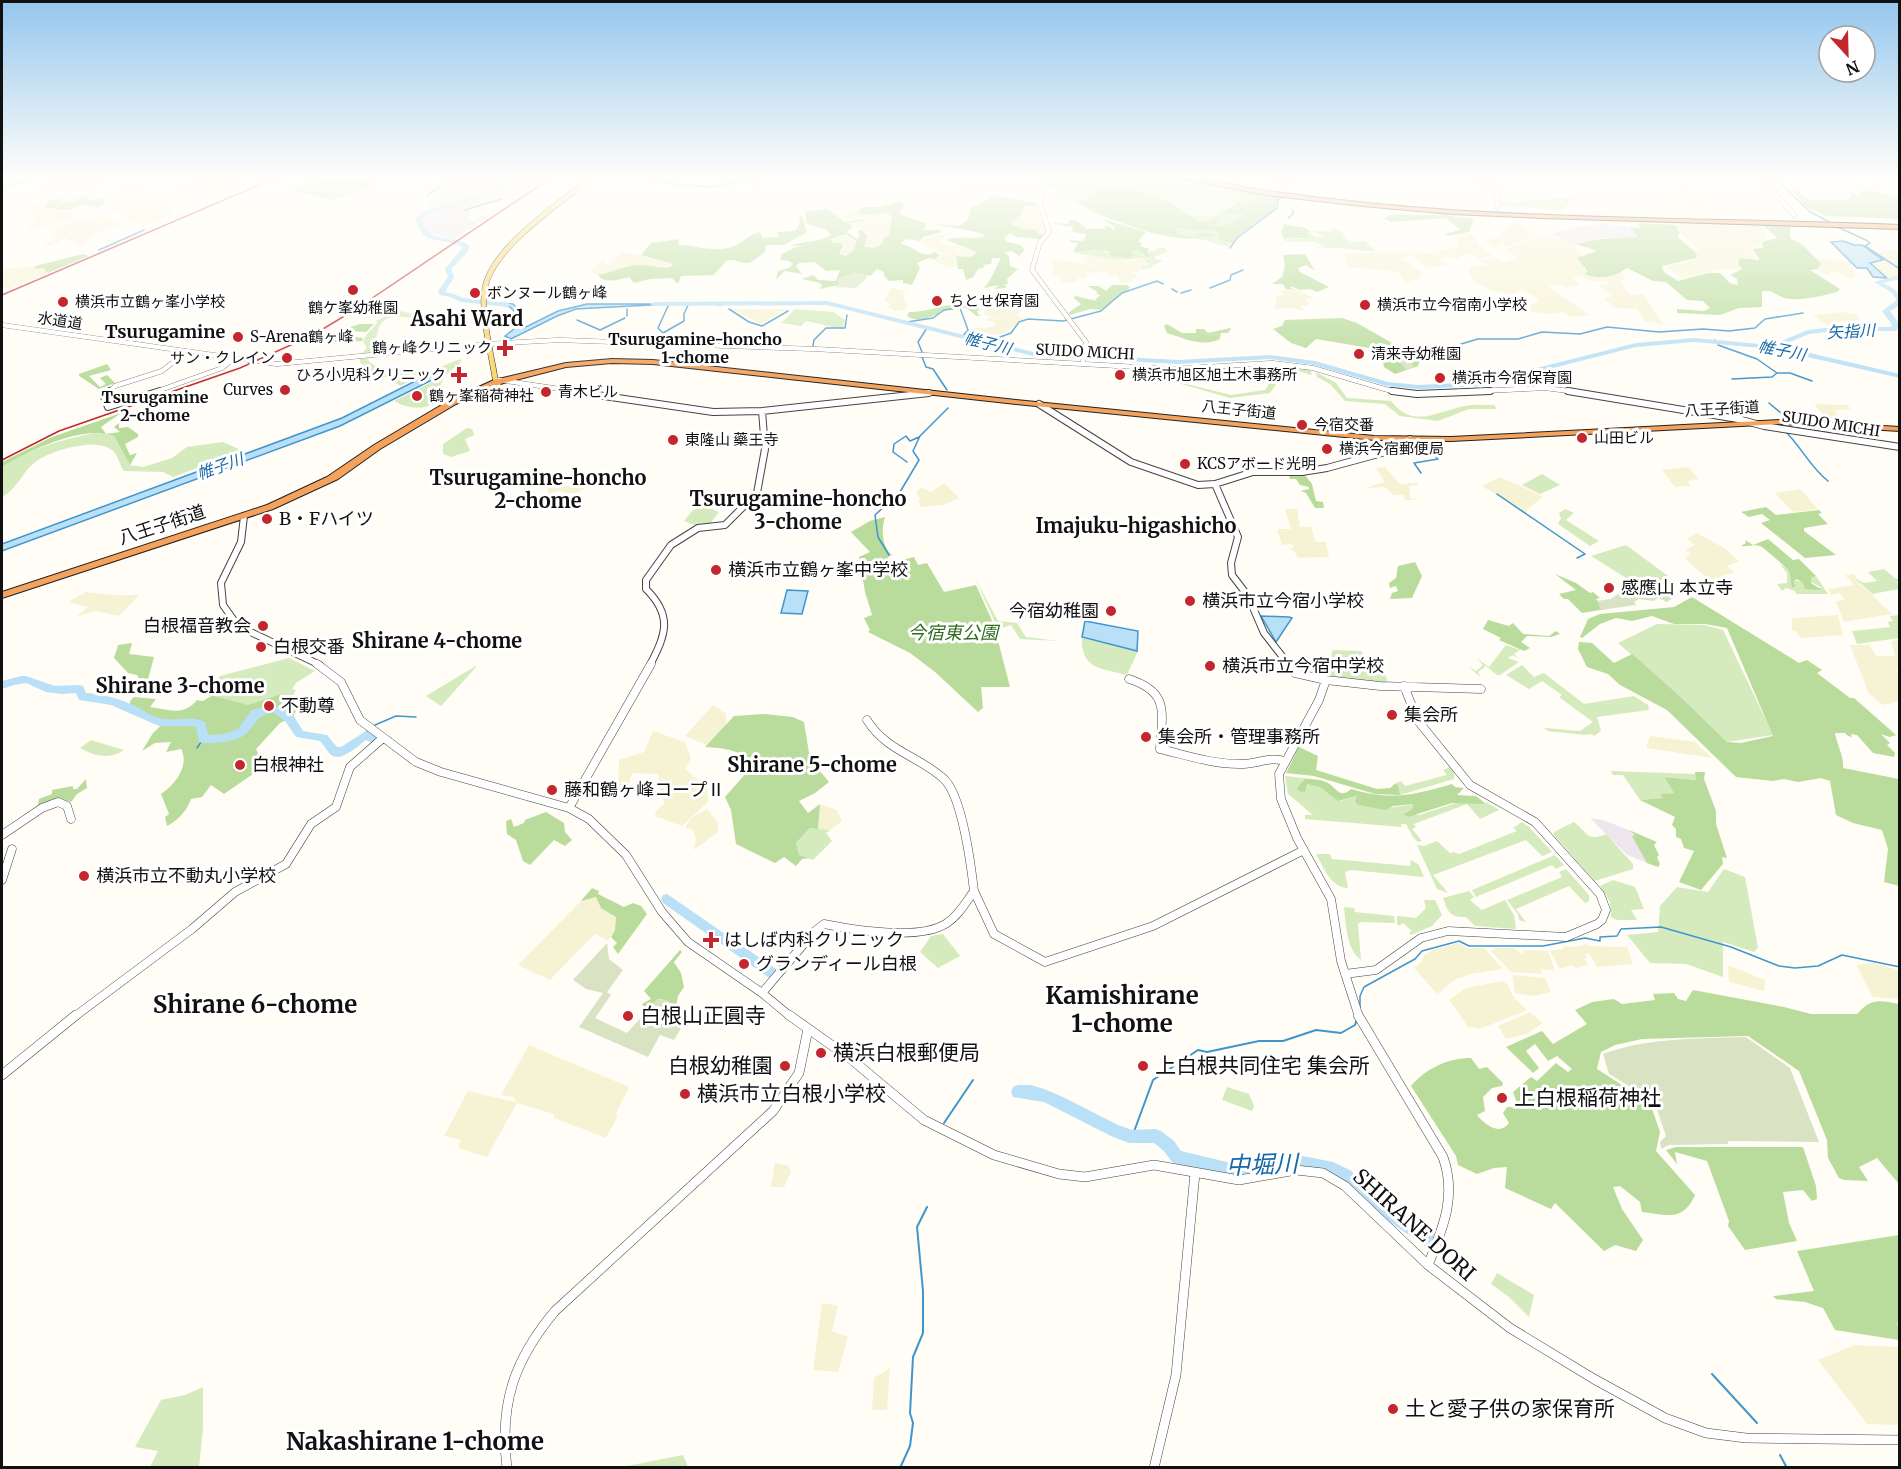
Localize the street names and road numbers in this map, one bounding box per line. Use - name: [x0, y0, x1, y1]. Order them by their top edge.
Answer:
- street label: 水道道: [36, 308, 84, 333]
- street label: SUIDO MICHI: [1035, 339, 1135, 364]
- street label: 八王子街道: [1201, 396, 1277, 423]
- street label: 八王子街道: [1684, 397, 1760, 420]
- street label: SUIDO MICHI: [1781, 406, 1882, 441]
- street label: 八王子街道: [115, 500, 208, 549]
- street label: SHIRANE DORI: [1347, 1163, 1481, 1287]

